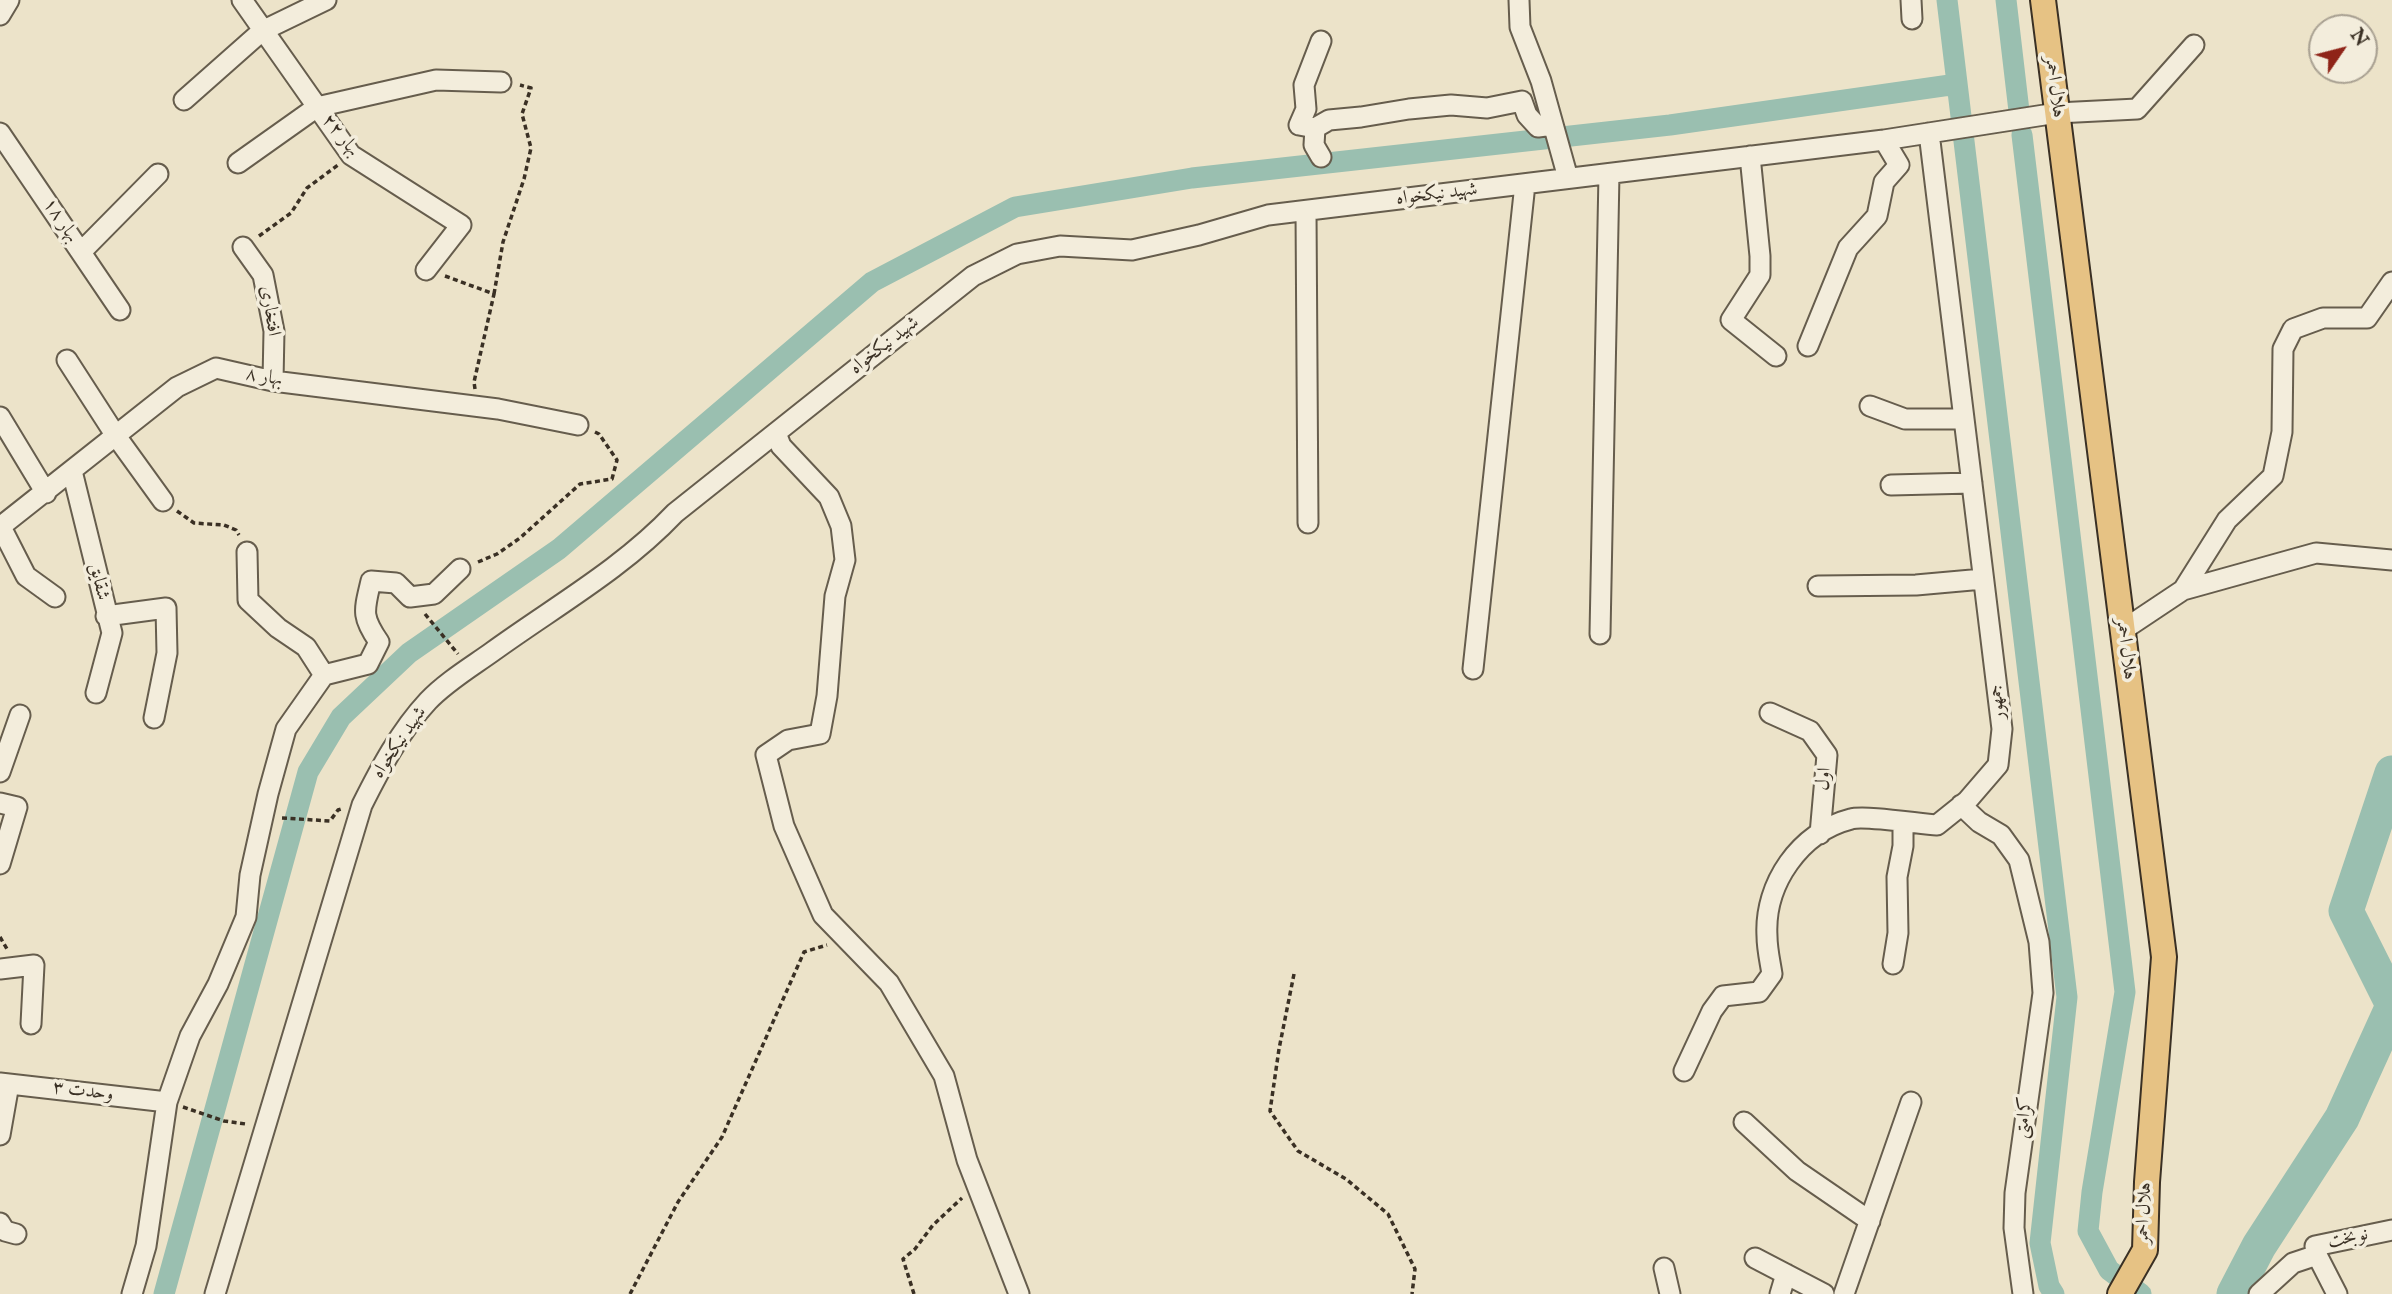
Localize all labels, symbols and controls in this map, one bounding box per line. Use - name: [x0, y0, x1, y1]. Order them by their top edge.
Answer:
- north arrow: [2308, 14, 2378, 84]
- text: N: [2344, 24, 2373, 52]
- street label: هلال احمر: [2039, 55, 2069, 119]
- street label: بهار ۲۲: [316, 110, 364, 162]
- street label: شهید نیکخواه: [1395, 179, 1479, 211]
- street label: بهار ۱۸: [37, 195, 83, 247]
- street label: افتخاری: [254, 284, 284, 338]
- street label: شهید نیکخواه: [846, 312, 924, 380]
- street label: بهار ۸: [244, 364, 284, 392]
- street label: شقایق: [83, 561, 113, 603]
- street label: هلال احمر: [2110, 617, 2140, 681]
- street label: جمهور: [1985, 683, 2011, 721]
- street label: شهید نیکخواه: [368, 703, 432, 783]
- street label: اول: [1813, 766, 1837, 792]
- street label: وحدت ۳: [51, 1077, 115, 1107]
- street label: کرامتی: [2011, 1096, 2039, 1140]
- street label: هلال احمر: [2132, 1182, 2158, 1244]
- street label: نوبخت: [2326, 1224, 2370, 1254]

